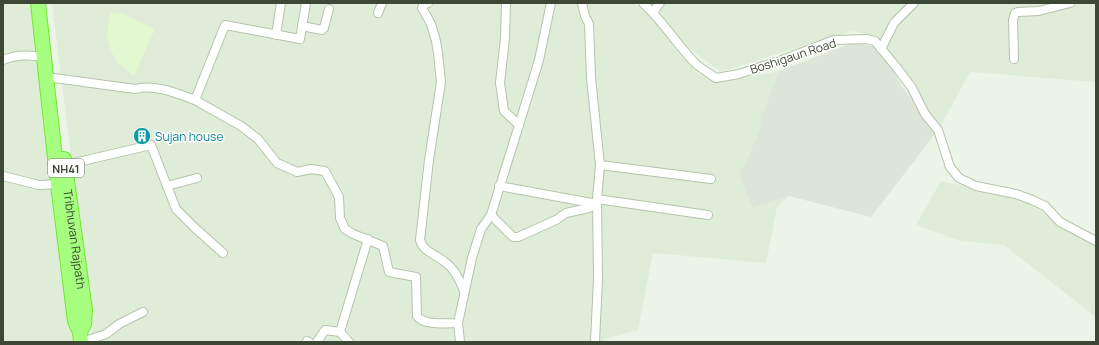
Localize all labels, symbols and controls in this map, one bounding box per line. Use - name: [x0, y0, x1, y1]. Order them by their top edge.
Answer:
- street label: Boshigaun Road: [748, 34, 838, 78]
- building icon: Sujan house: [132, 126, 152, 146]
- place label: Sujan house: [155, 128, 223, 145]
- road number: NH41: [48, 159, 84, 177]
- street label: Tribhuvan Rajpath: [60, 189, 90, 290]

